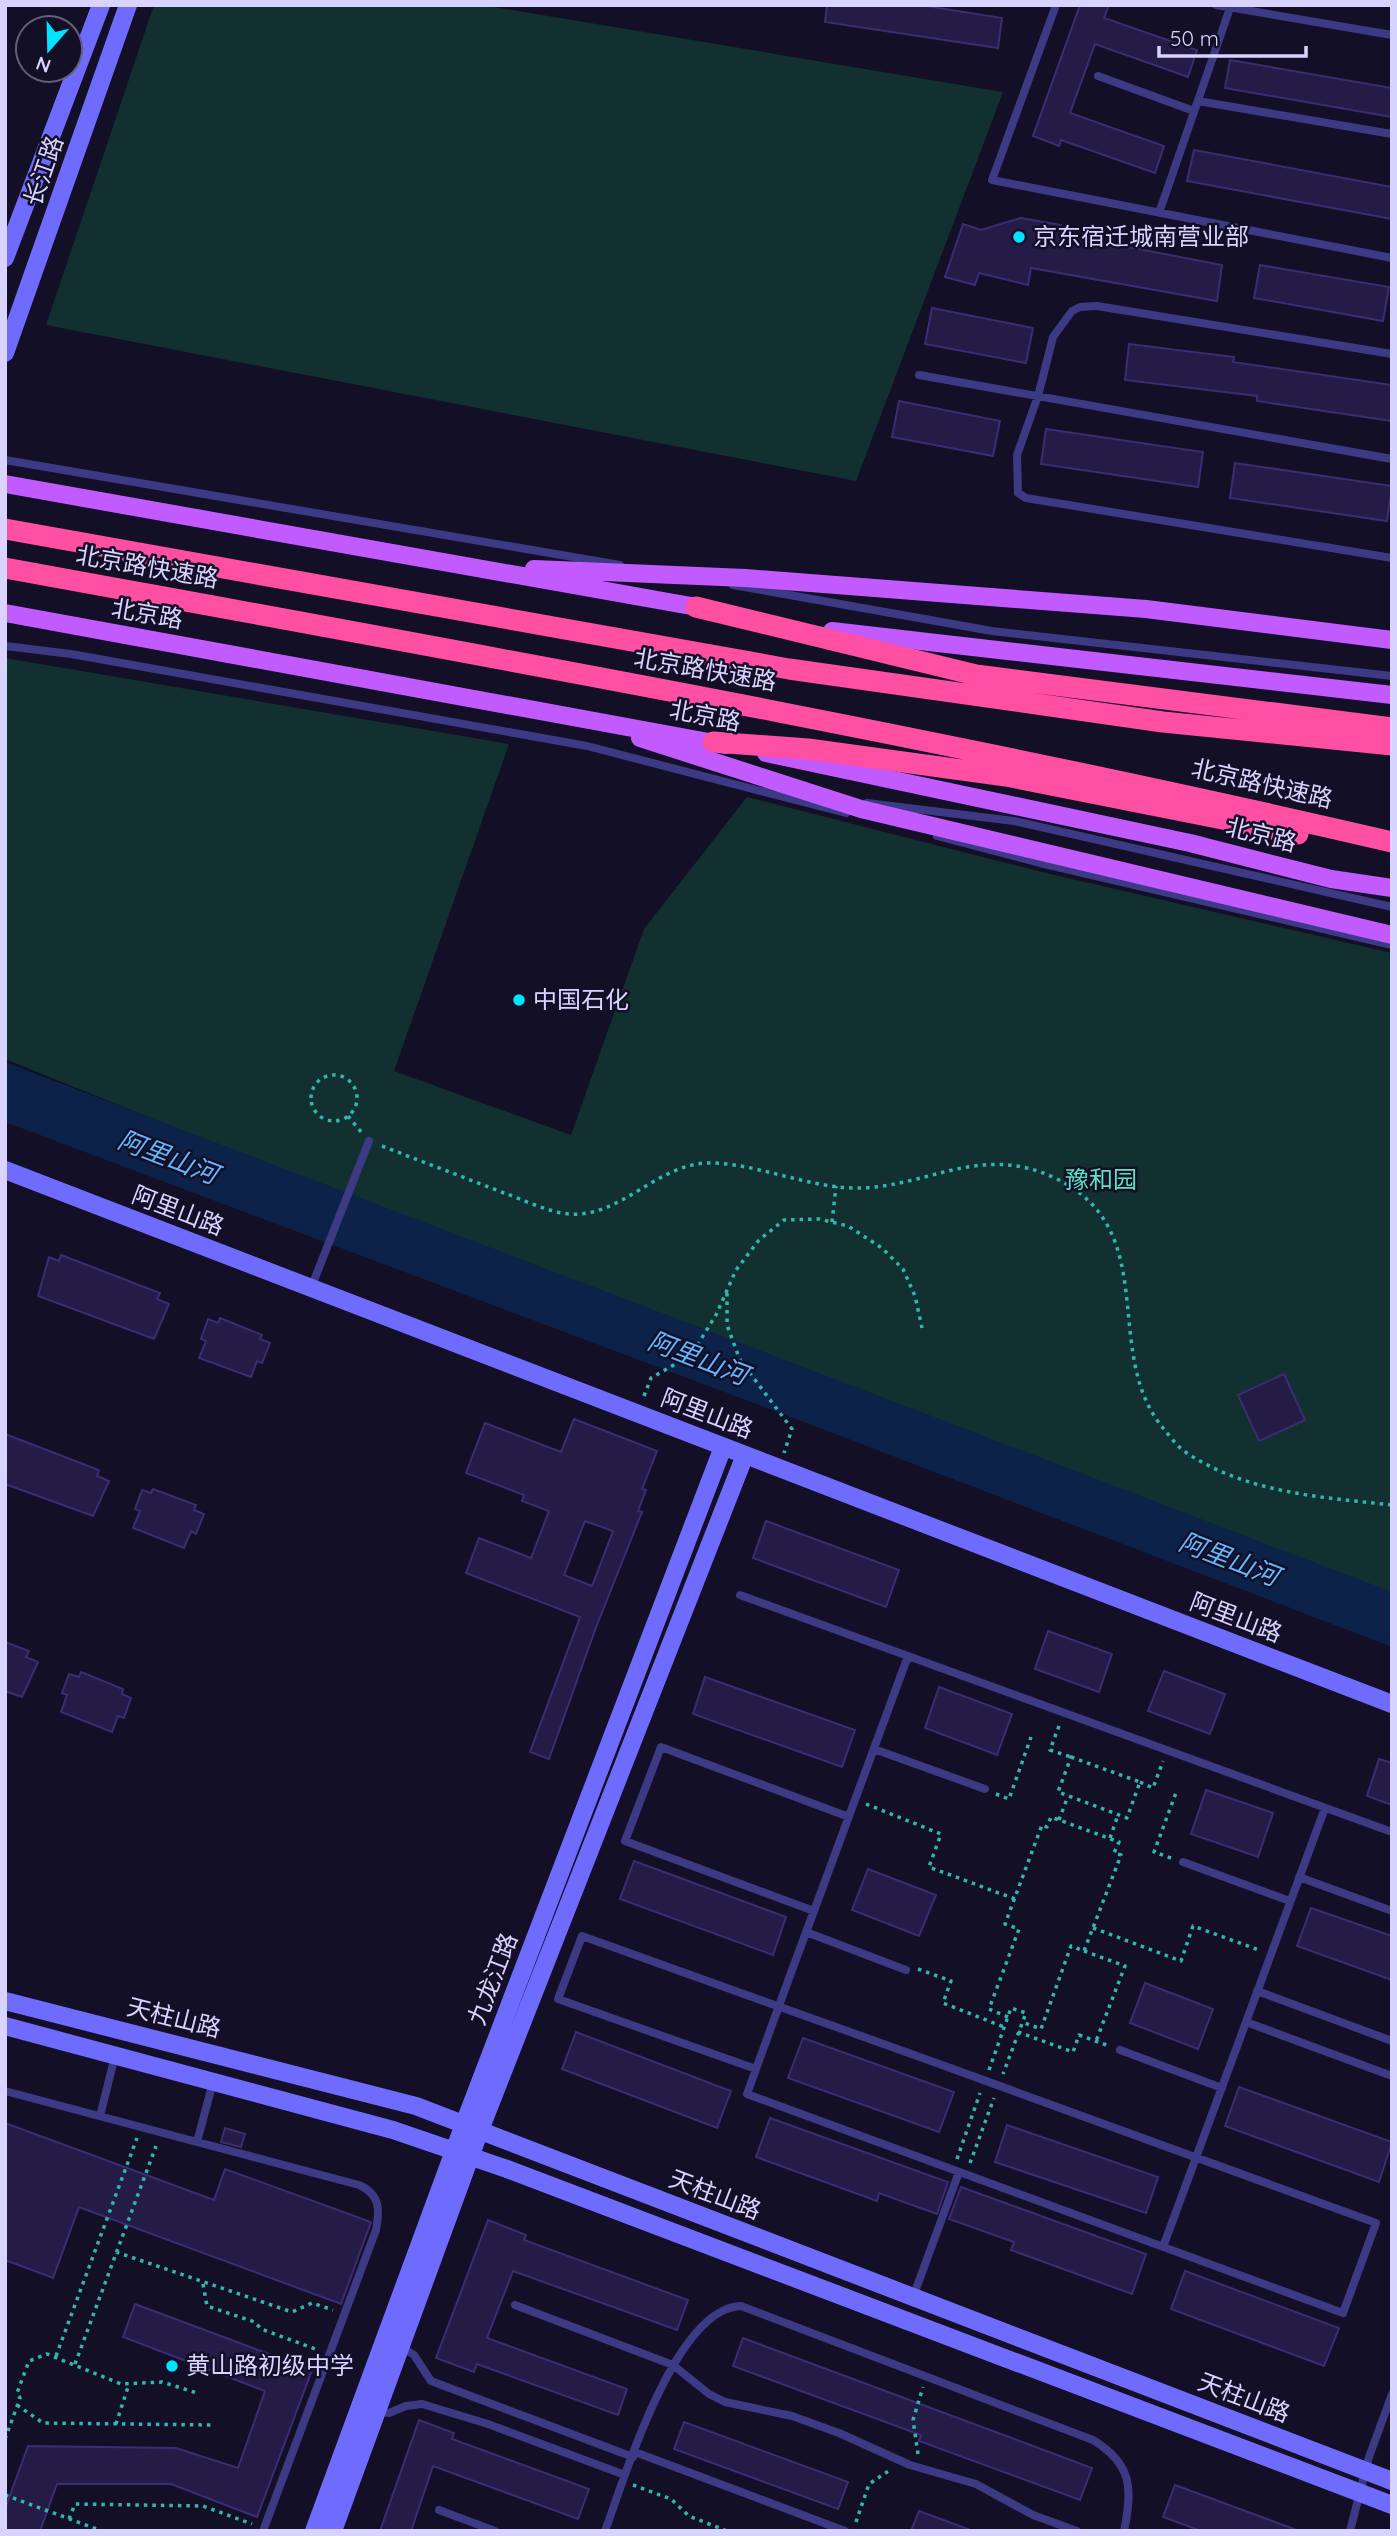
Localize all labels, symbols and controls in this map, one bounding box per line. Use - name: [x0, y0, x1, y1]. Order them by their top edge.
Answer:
- north arrow: [14, 14, 84, 84]
- scale bar: [1159, 14, 1306, 58]
- text: 50 m: [1170, 25, 1219, 51]
- text: N: [33, 51, 54, 79]
- street label: 长江路: [17, 132, 69, 210]
- place label: 京东宿迁城南营业部: [1033, 221, 1249, 251]
- marker: 京东宿迁城南营业部: [1011, 229, 1027, 245]
- street label: 北京路快速路: [74, 539, 221, 593]
- street label: 北京路: [109, 592, 185, 634]
- street label: 北京路快速路: [632, 642, 779, 696]
- street label: 北京路: [667, 693, 743, 737]
- street label: 北京路快速路: [1189, 752, 1336, 814]
- street label: 北京路: [1223, 811, 1300, 857]
- place label: 中国石化: [533, 984, 629, 1014]
- marker: 中国石化: [511, 992, 527, 1008]
- water label: 阿里山河: [114, 1122, 227, 1192]
- park label: 豫和园: [1065, 1164, 1137, 1194]
- street label: 阿里山路: [128, 1179, 229, 1241]
- water label: 阿里山河: [644, 1323, 757, 1393]
- street label: 阿里山路: [657, 1382, 758, 1444]
- water label: 阿里山河: [1175, 1524, 1288, 1594]
- street label: 阿里山路: [1186, 1586, 1287, 1648]
- street label: 九龙江路: [461, 1928, 523, 2029]
- street label: 天柱山路: [124, 1991, 224, 2043]
- street label: 天柱山路: [665, 2163, 766, 2225]
- place label: 黄山路初级中学: [186, 2350, 354, 2380]
- marker: 黄山路初级中学: [164, 2358, 180, 2374]
- street label: 天柱山路: [1194, 2366, 1295, 2428]

